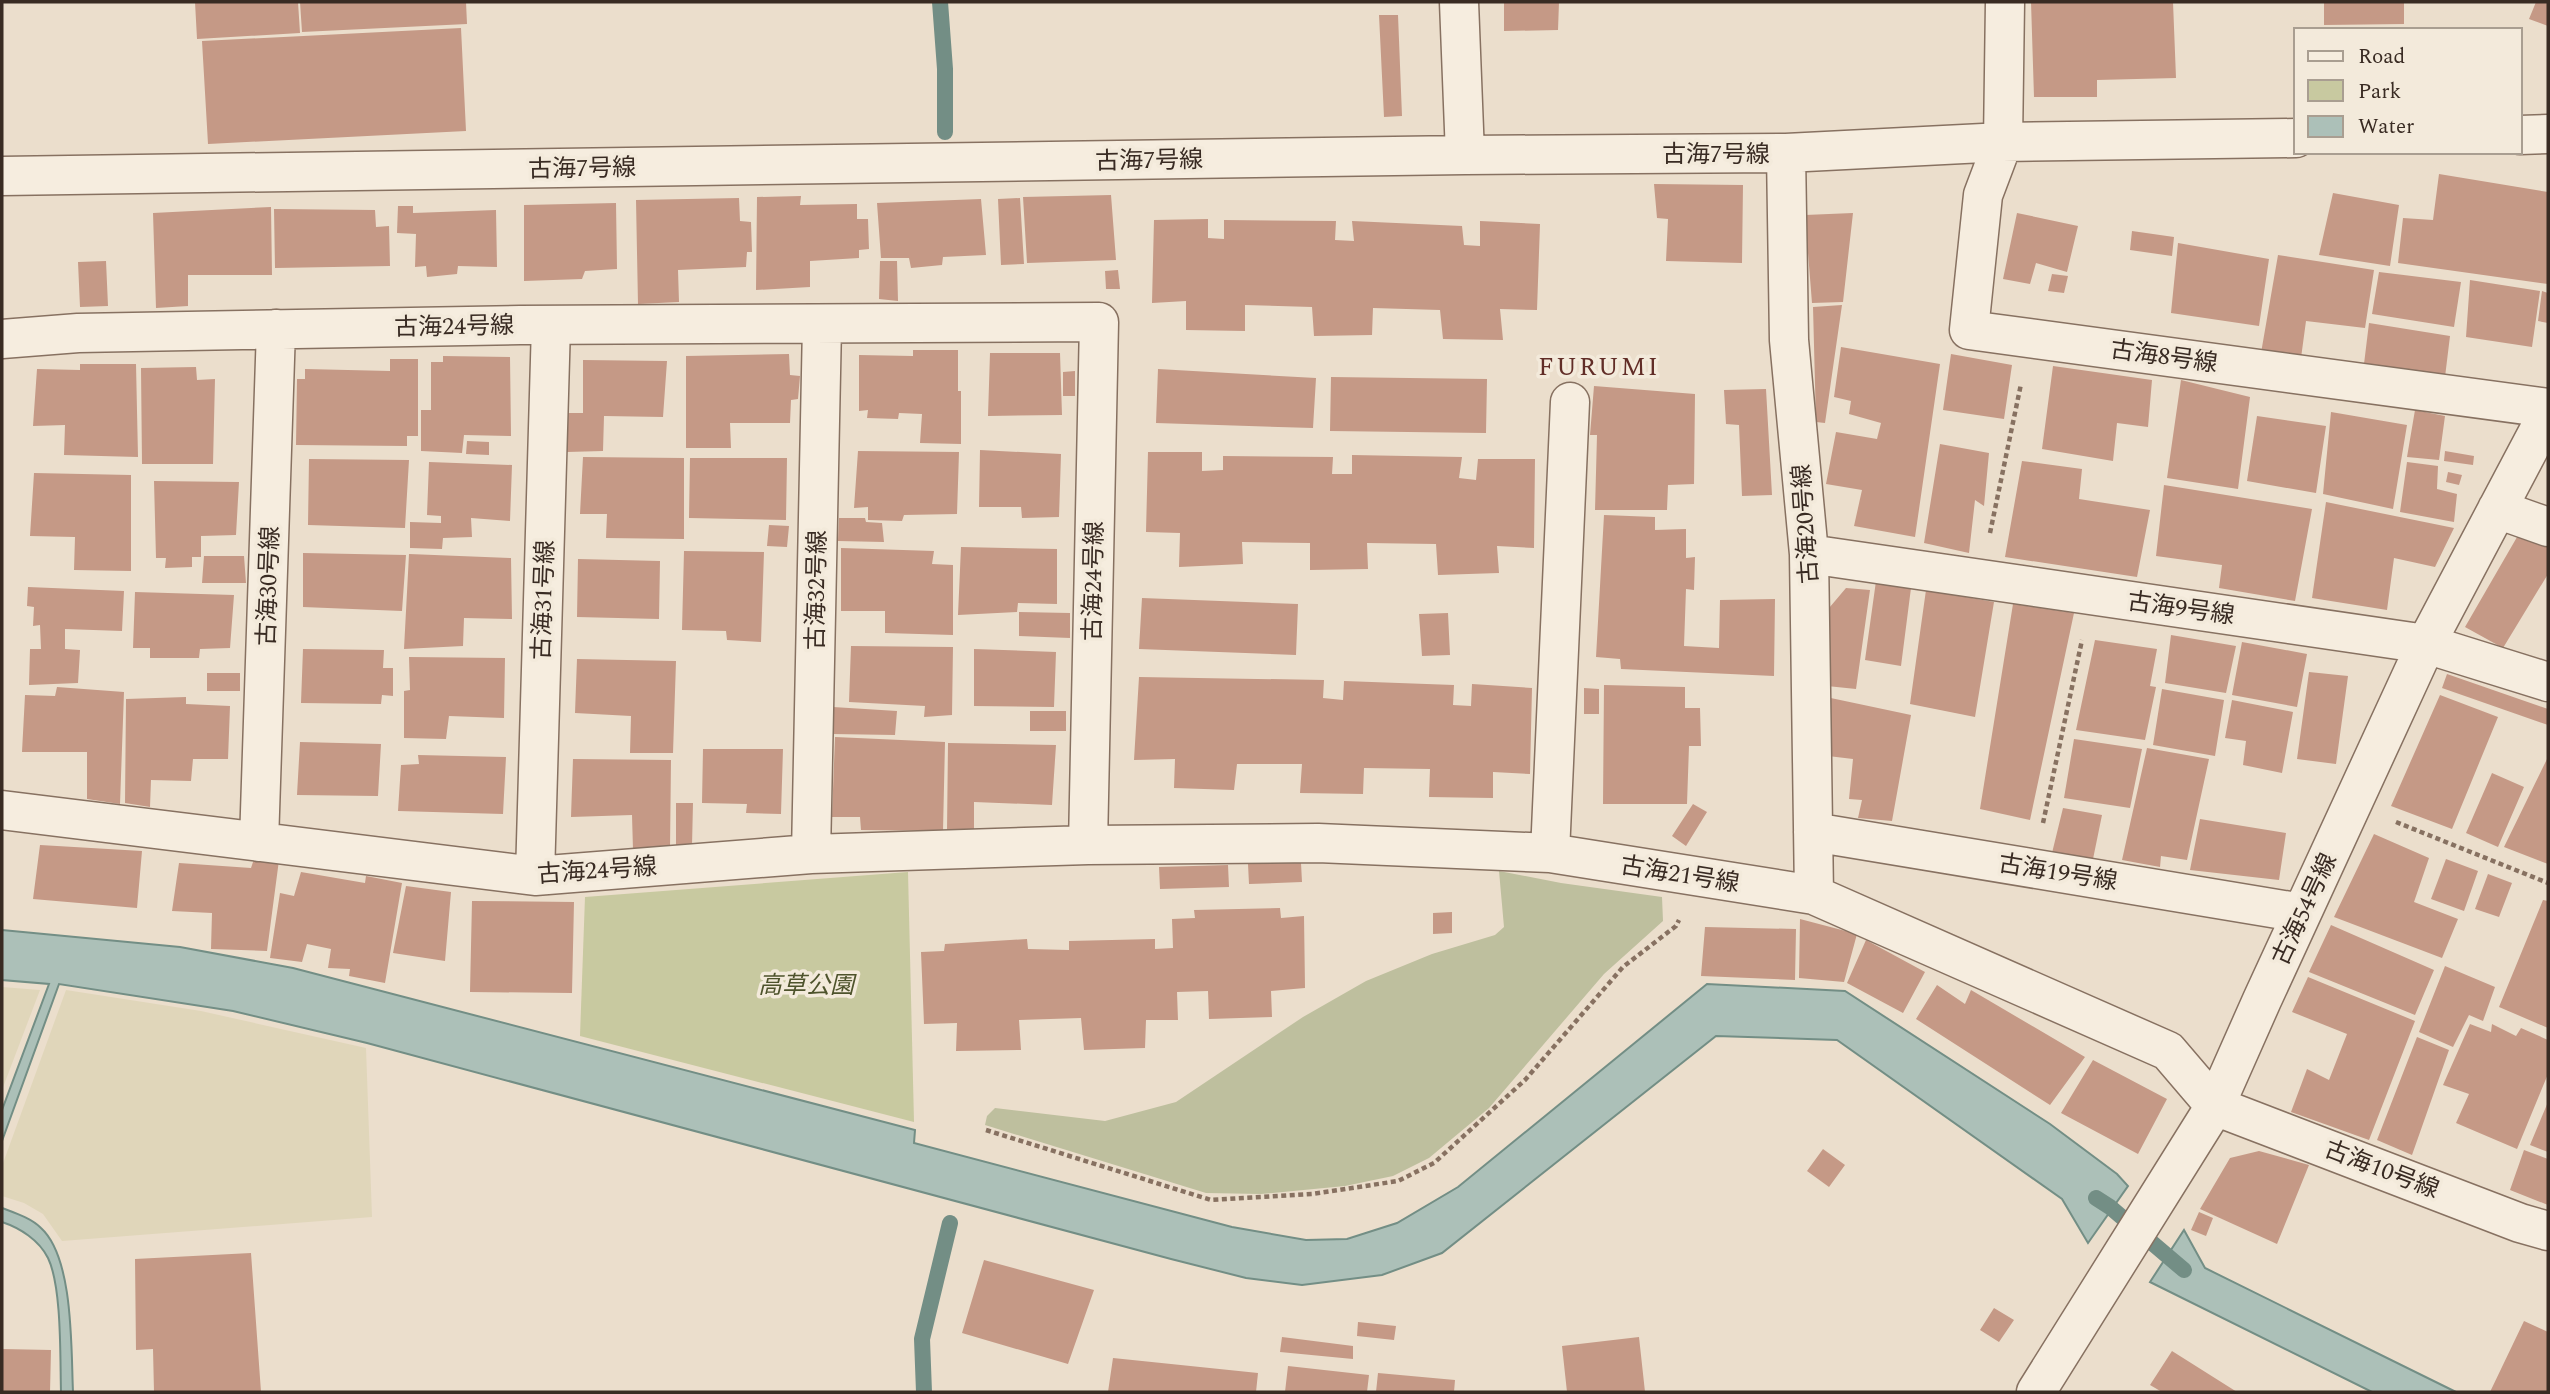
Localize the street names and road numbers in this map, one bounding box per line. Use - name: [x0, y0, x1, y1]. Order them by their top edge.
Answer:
- street label: 古海7号線: [1662, 137, 1770, 173]
- street label: 古海7号線: [1095, 142, 1203, 180]
- street label: 古海7号線: [528, 150, 636, 188]
- street label: 古海24号線: [394, 308, 514, 346]
- street label: 古海8号線: [2108, 332, 2220, 382]
- street label: 古海20号線: [1784, 463, 1828, 585]
- street label: 古海24号線: [1075, 521, 1113, 641]
- street label: 古海30号線: [249, 525, 289, 647]
- street label: 古海32号線: [798, 530, 836, 650]
- street label: 古海31号線: [524, 539, 564, 661]
- street label: 古海9号線: [2125, 584, 2237, 634]
- street label: 古海19号線: [1996, 846, 2120, 900]
- street label: 古海54号線: [2263, 847, 2347, 971]
- street label: 古海21号線: [1618, 848, 1742, 902]
- street label: 古海24号線: [536, 849, 658, 893]
- street label: 古海10号線: [2319, 1132, 2444, 1208]

